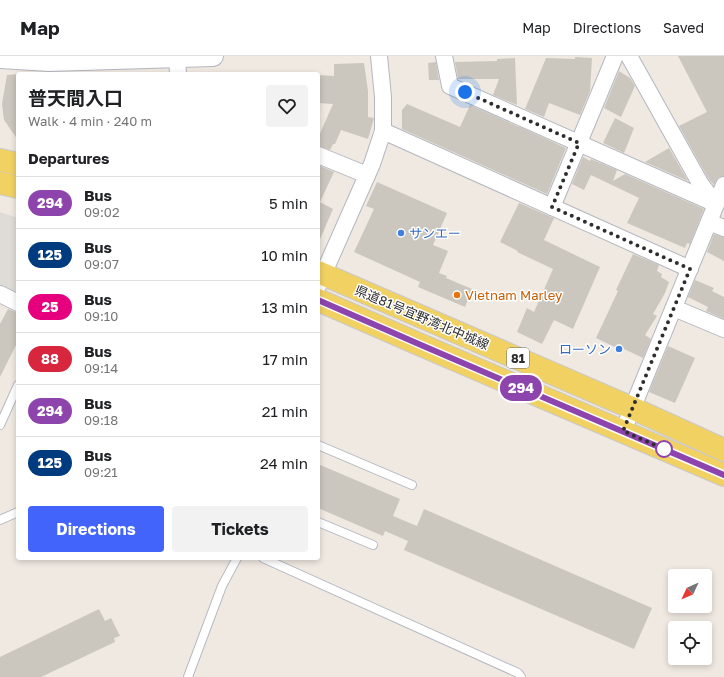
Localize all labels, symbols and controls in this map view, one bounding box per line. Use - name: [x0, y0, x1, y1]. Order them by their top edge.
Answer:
- text: Map: [20, 16, 60, 39]
- text: Map: [522, 19, 551, 36]
- text: Directions: [573, 19, 641, 36]
- text: Saved: [663, 19, 704, 36]
- your location: [455, 82, 475, 102]
- button: heart: [266, 85, 308, 127]
- text: 普天間入口: [28, 86, 123, 109]
- text: Walk · 4 min · 240 m: [28, 113, 152, 129]
- text: Departures: [28, 149, 109, 167]
- text: Bus: [84, 186, 112, 204]
- text: 294: [37, 194, 63, 211]
- text: 5 min: [269, 194, 308, 212]
- text: 09:02: [84, 204, 119, 220]
- place label: サンエー: [409, 225, 461, 241]
- marker: サンエー: [396, 228, 406, 238]
- text: Bus: [84, 238, 112, 256]
- text: 125: [38, 246, 62, 263]
- text: 10 min: [261, 246, 308, 264]
- text: 09:07: [84, 256, 119, 272]
- street label: 県道81号宜野湾北中城線: [352, 281, 492, 353]
- place label: Vietnam Marley: [465, 287, 563, 303]
- text: Bus: [84, 290, 112, 308]
- marker: Vietnam Marley: [452, 290, 462, 300]
- text: 25: [41, 298, 59, 315]
- text: 13 min: [262, 298, 308, 316]
- text: 09:10: [84, 308, 118, 324]
- place label: ローソン: [559, 341, 611, 357]
- text: Bus: [84, 342, 112, 360]
- marker: ローソン: [614, 344, 624, 354]
- road number: 81: [507, 348, 529, 368]
- text: 88: [41, 350, 59, 367]
- text: 17 min: [263, 350, 308, 368]
- text: 09:14: [84, 360, 118, 376]
- line badge: 294: [498, 375, 544, 401]
- text: 294: [508, 379, 534, 396]
- text: Bus: [84, 394, 112, 412]
- text: 294: [37, 402, 63, 419]
- text: 21 min: [262, 402, 308, 420]
- text: 09:18: [84, 412, 118, 428]
- unlabelled marker: [655, 440, 673, 458]
- text: Bus: [84, 446, 112, 464]
- text: 125: [38, 454, 62, 471]
- text: 24 min: [260, 454, 308, 472]
- text: 09:21: [84, 464, 118, 480]
- button: Directions: [28, 506, 164, 552]
- button: Tickets: [172, 506, 308, 552]
- north arrow: [668, 569, 712, 613]
- map controls: [668, 569, 712, 665]
- button: locate: [668, 621, 712, 665]

